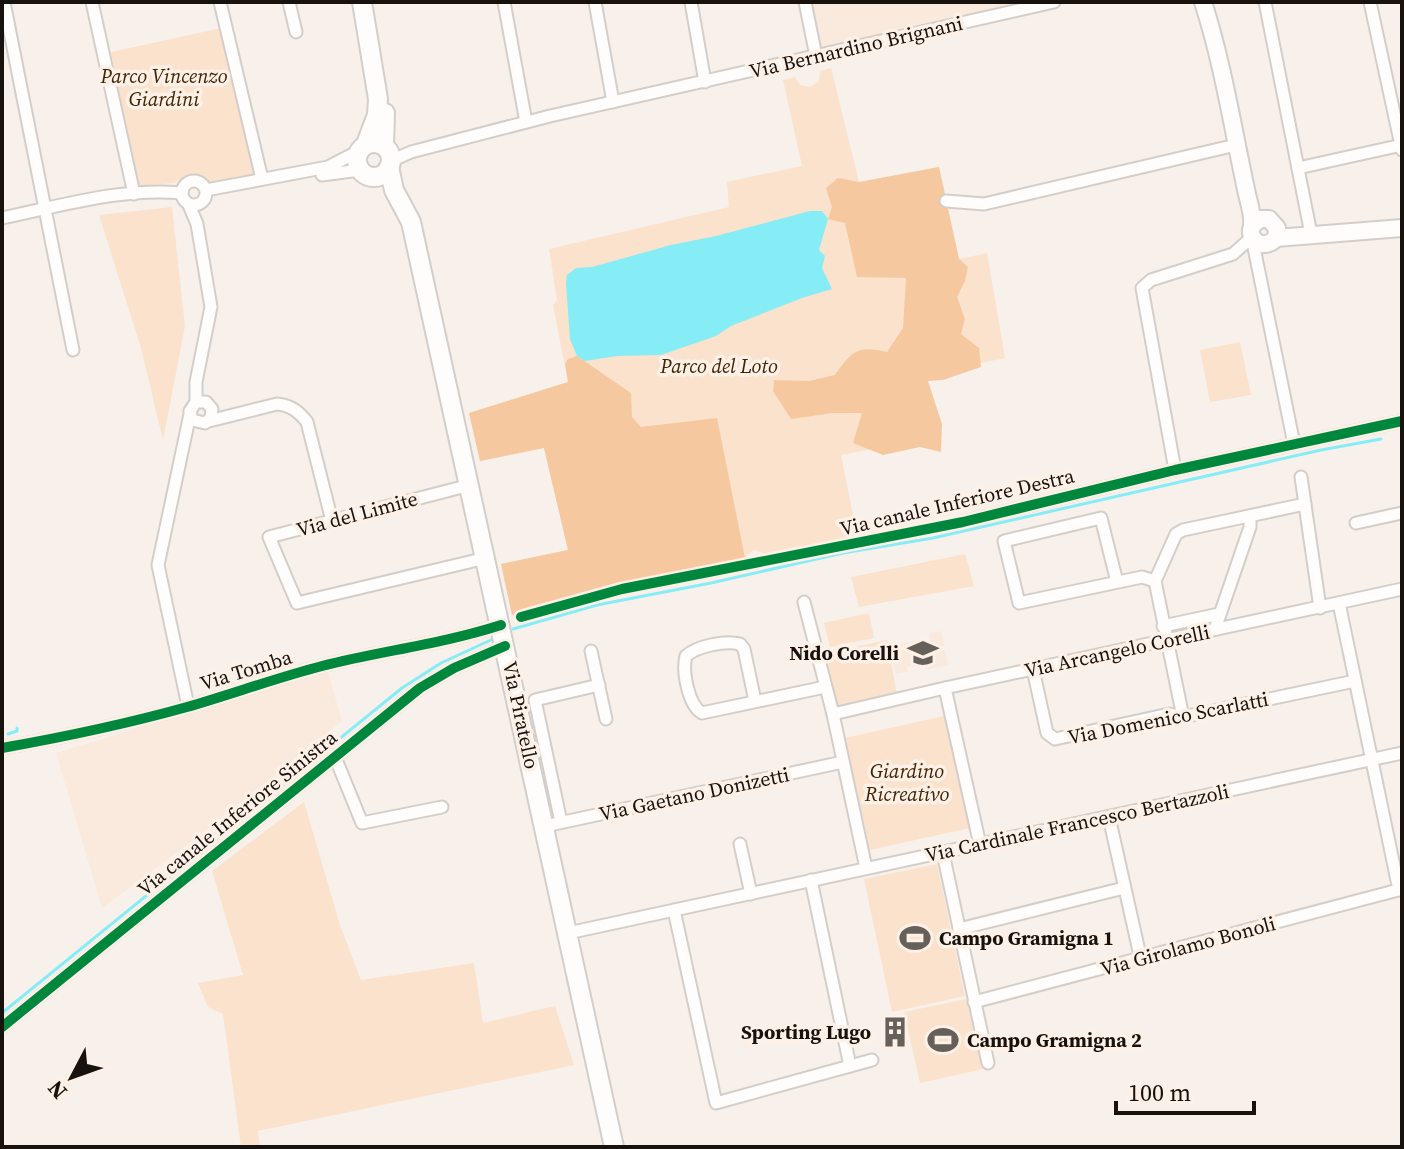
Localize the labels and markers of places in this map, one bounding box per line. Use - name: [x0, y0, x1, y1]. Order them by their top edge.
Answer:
- school or university icon: Nido Corelli: [906, 636, 940, 670]
- place label: Nido Corelli: [789, 639, 899, 667]
- sports icon: Campo Gramigna 1: [898, 921, 932, 955]
- place label: Campo Gramigna 1: [939, 924, 1114, 952]
- building icon: Sporting Lugo: [878, 1015, 912, 1049]
- place label: Sporting Lugo: [741, 1018, 871, 1046]
- sports icon: Campo Gramigna 2: [926, 1023, 960, 1057]
- place label: Campo Gramigna 2: [967, 1026, 1142, 1054]

